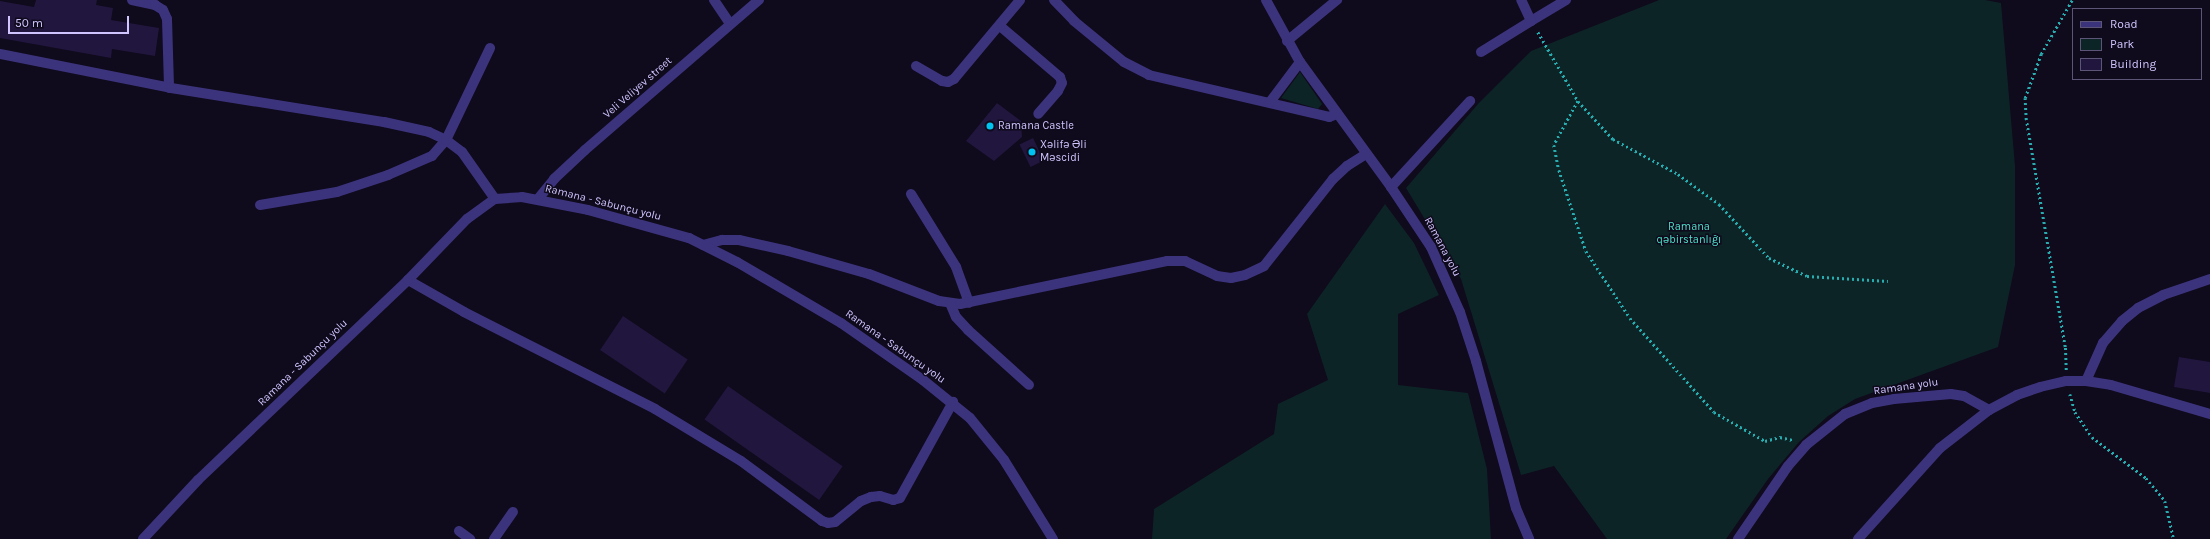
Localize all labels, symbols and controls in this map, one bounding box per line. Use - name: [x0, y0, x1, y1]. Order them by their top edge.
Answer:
- scale bar: [10, 8, 131, 34]
- legend: [2072, 8, 2202, 80]
- text: 50 m: [15, 16, 43, 30]
- text: Road: [2110, 17, 2138, 31]
- text: Park: [2110, 37, 2134, 51]
- street label: Veli Veliyev street: [601, 55, 675, 121]
- text: Building: [2110, 57, 2156, 71]
- place label: Ramana Castle: [998, 119, 1074, 133]
- marker: Ramana Castle: [985, 121, 995, 131]
- place label: Xəlifə Əli Məscidi: [1040, 139, 1087, 165]
- marker: Xəlifə Əli Məscidi: [1027, 147, 1037, 157]
- street label: Ramana - Sabunçu yolu: [544, 182, 662, 224]
- street label: Ramana yolu: [1421, 215, 1463, 279]
- park label: Ramana qəbirstanlığı: [1657, 221, 1721, 247]
- street label: Ramana - Sabunçu yolu: [842, 307, 948, 387]
- street label: Ramana - Sabunçu yolu: [256, 317, 350, 409]
- street label: Ramana yolu: [1873, 376, 1939, 398]

